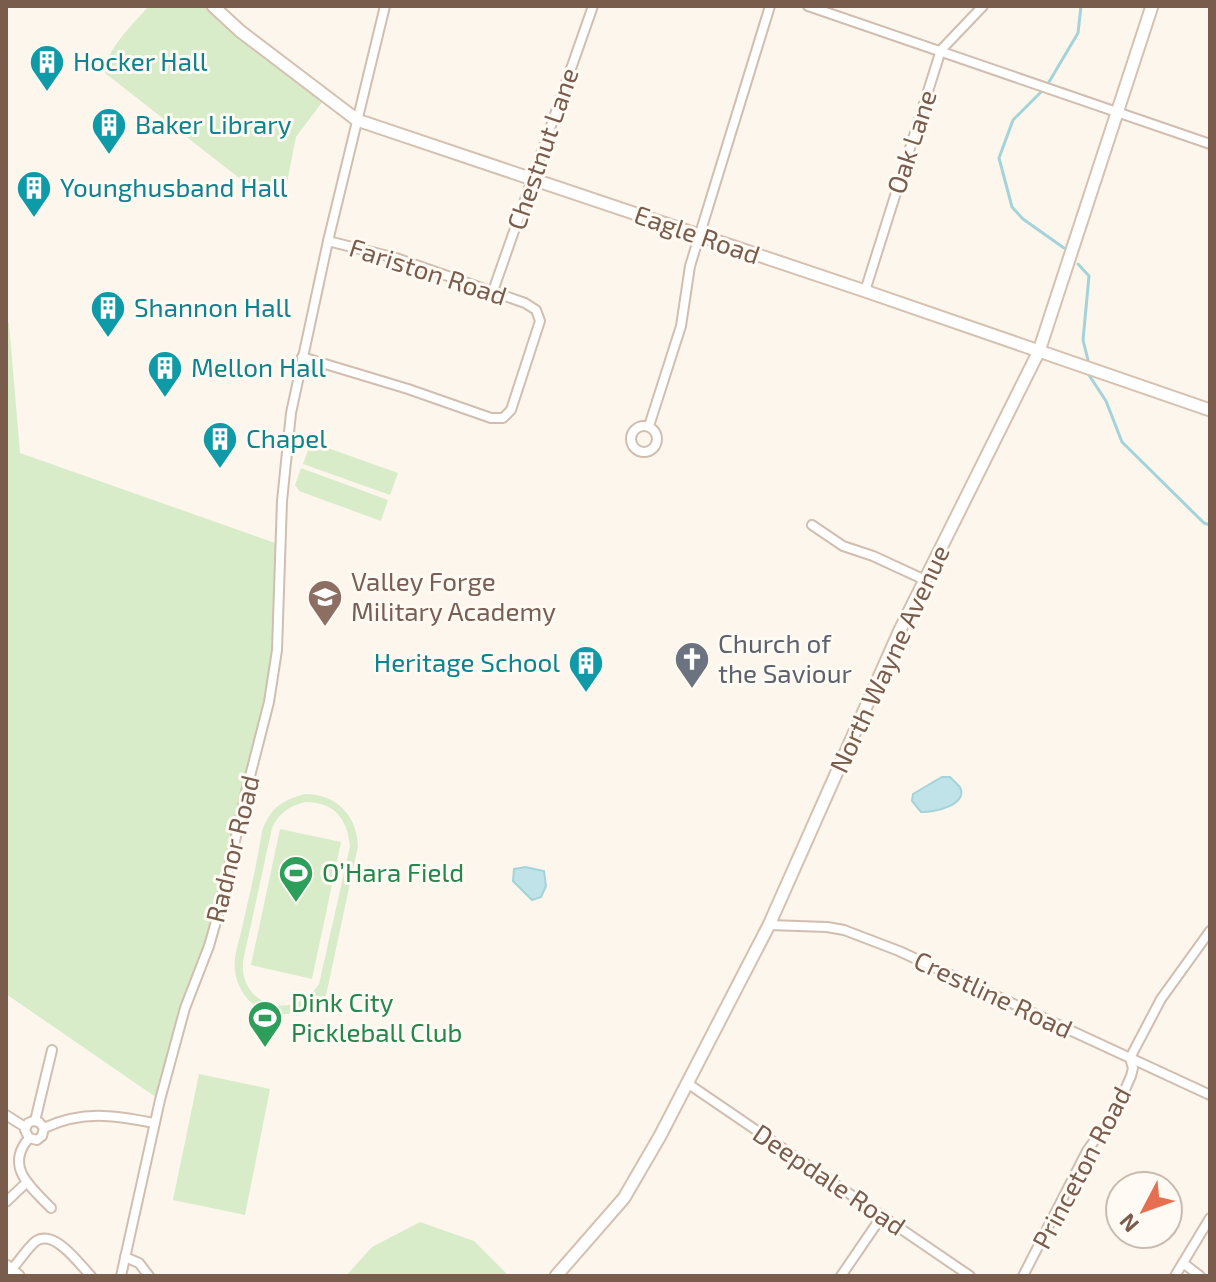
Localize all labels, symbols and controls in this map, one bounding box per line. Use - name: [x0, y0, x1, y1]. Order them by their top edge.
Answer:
- building icon: Hocker Hall: [28, 43, 66, 93]
- place label: Hocker Hall: [73, 45, 208, 76]
- street label: Chestnut Lane: [499, 63, 584, 234]
- street label: Oak Lane: [879, 86, 942, 197]
- building icon: Baker Library: [90, 106, 128, 156]
- place label: Baker Library: [135, 108, 292, 139]
- building icon: Younghusband Hall: [15, 169, 53, 219]
- place label: Younghusband Hall: [60, 171, 288, 202]
- street label: Eagle Road: [631, 198, 764, 270]
- street label: Fariston Road: [346, 231, 511, 311]
- building icon: Shannon Hall: [89, 289, 127, 339]
- place label: Shannon Hall: [134, 291, 291, 322]
- building icon: Mellon Hall: [146, 349, 184, 399]
- place label: Mellon Hall: [191, 351, 326, 382]
- building icon: Chapel: [201, 420, 239, 470]
- place label: Chapel: [246, 422, 327, 453]
- street label: North Wayne Avenue: [822, 540, 955, 777]
- place label: Valley Forge Military Academy: [351, 565, 556, 626]
- school or university icon: Valley Forge Military Academy: [306, 578, 344, 628]
- place label: Church of the Saviour: [718, 627, 852, 688]
- church icon: Church of the Saviour: [673, 640, 711, 690]
- building icon: Heritage School: [567, 644, 605, 694]
- place label: Heritage School: [374, 646, 560, 677]
- street label: Radnor Road: [198, 772, 265, 925]
- sports icon: O’Hara Field: [277, 854, 315, 904]
- place label: O’Hara Field: [322, 856, 464, 887]
- street label: Crestline Road: [910, 943, 1078, 1044]
- place label: Dink City Pickleball Club: [291, 986, 462, 1047]
- sports icon: Dink City Pickleball Club: [246, 999, 284, 1049]
- street label: Princeton Road: [1025, 1081, 1136, 1254]
- street label: Deepdale Road: [748, 1116, 912, 1241]
- north arrow: [1104, 1170, 1184, 1250]
- text: N: [1113, 1209, 1143, 1238]

